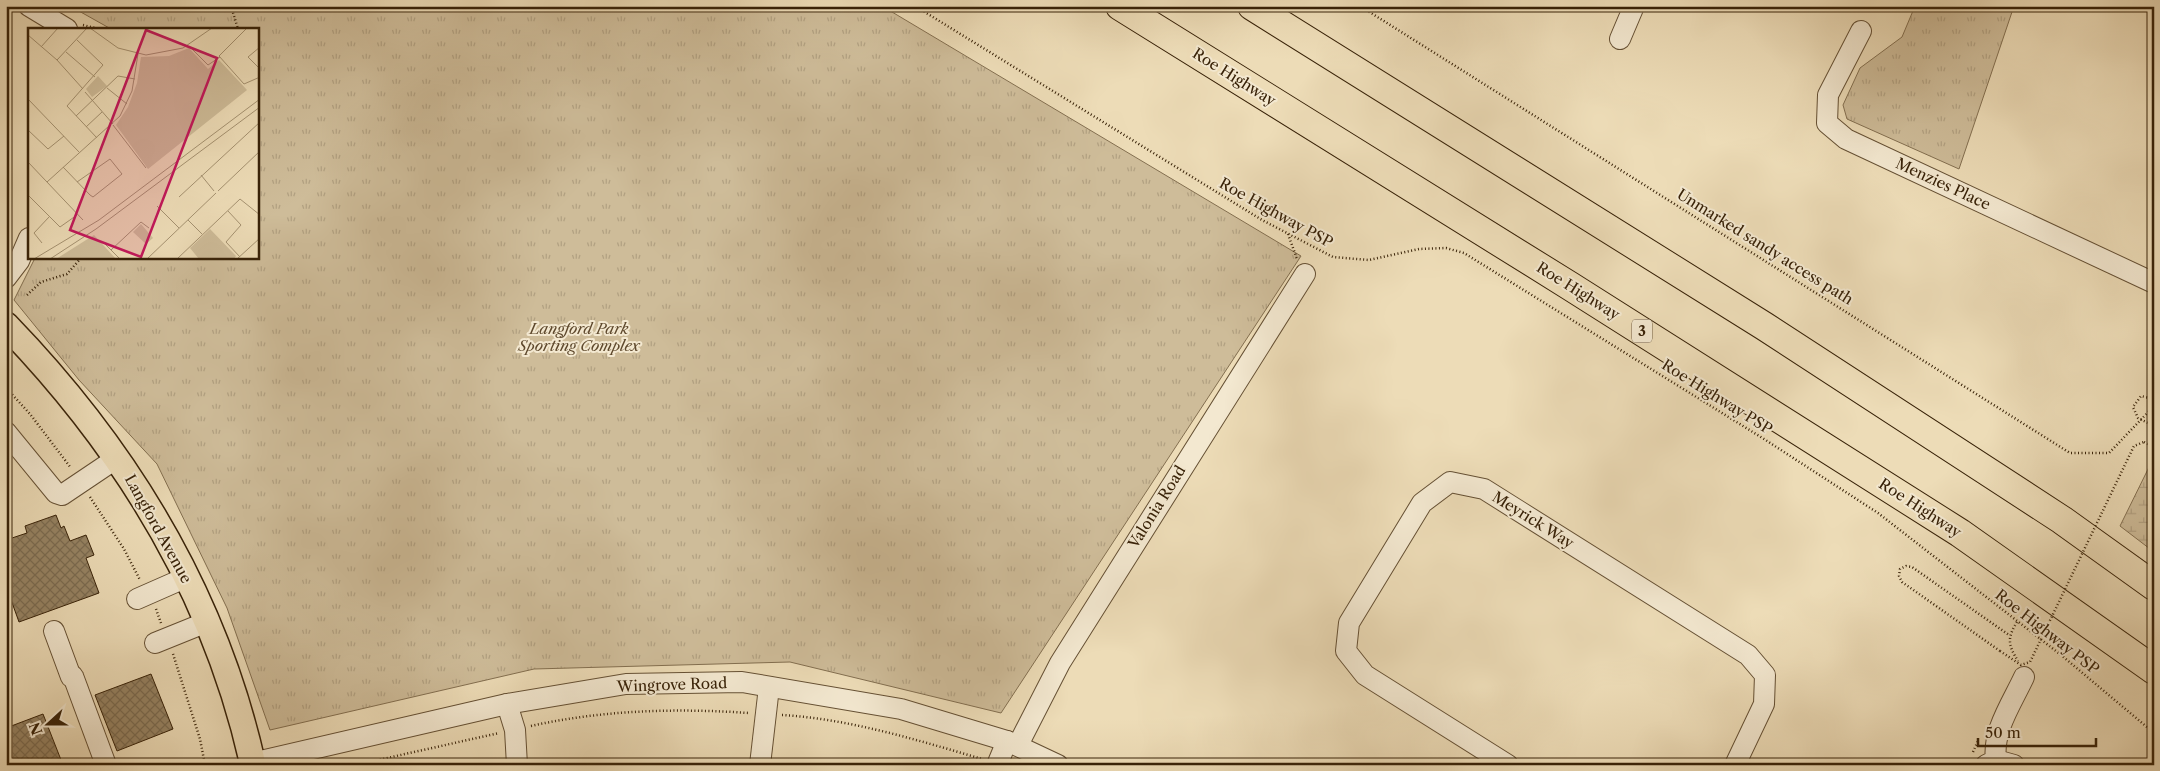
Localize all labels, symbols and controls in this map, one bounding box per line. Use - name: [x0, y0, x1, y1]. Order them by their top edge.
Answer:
- inset map: [28, 28, 259, 259]
- street label: Roe Highway: [1189, 43, 1280, 110]
- street label: Menzies Place: [1893, 153, 1994, 214]
- street label: Roe Highway PSP: [1216, 173, 1336, 252]
- street label: Unmarked sandy access path: [1674, 184, 1857, 309]
- street label: Roe Highway: [1533, 257, 1624, 324]
- park label: Langford Park Sporting Complex: [517, 319, 641, 355]
- road number: 3: [1632, 320, 1652, 342]
- street label: Roe Highway PSP: [1658, 355, 1776, 438]
- street label: Valonia Road: [1123, 462, 1189, 552]
- street label: Langford Avenue: [121, 471, 196, 586]
- street label: Roe Highway: [1875, 474, 1966, 542]
- street label: Meyrick Way: [1489, 487, 1578, 553]
- street label: Roe Highway PSP: [1991, 585, 2103, 678]
- street label: Wingrove Road: [615, 673, 727, 696]
- north arrow: [22, 698, 72, 748]
- scale bar: [1978, 716, 2095, 748]
- text: N: [25, 720, 46, 738]
- text: 50 m: [1985, 723, 2021, 742]

